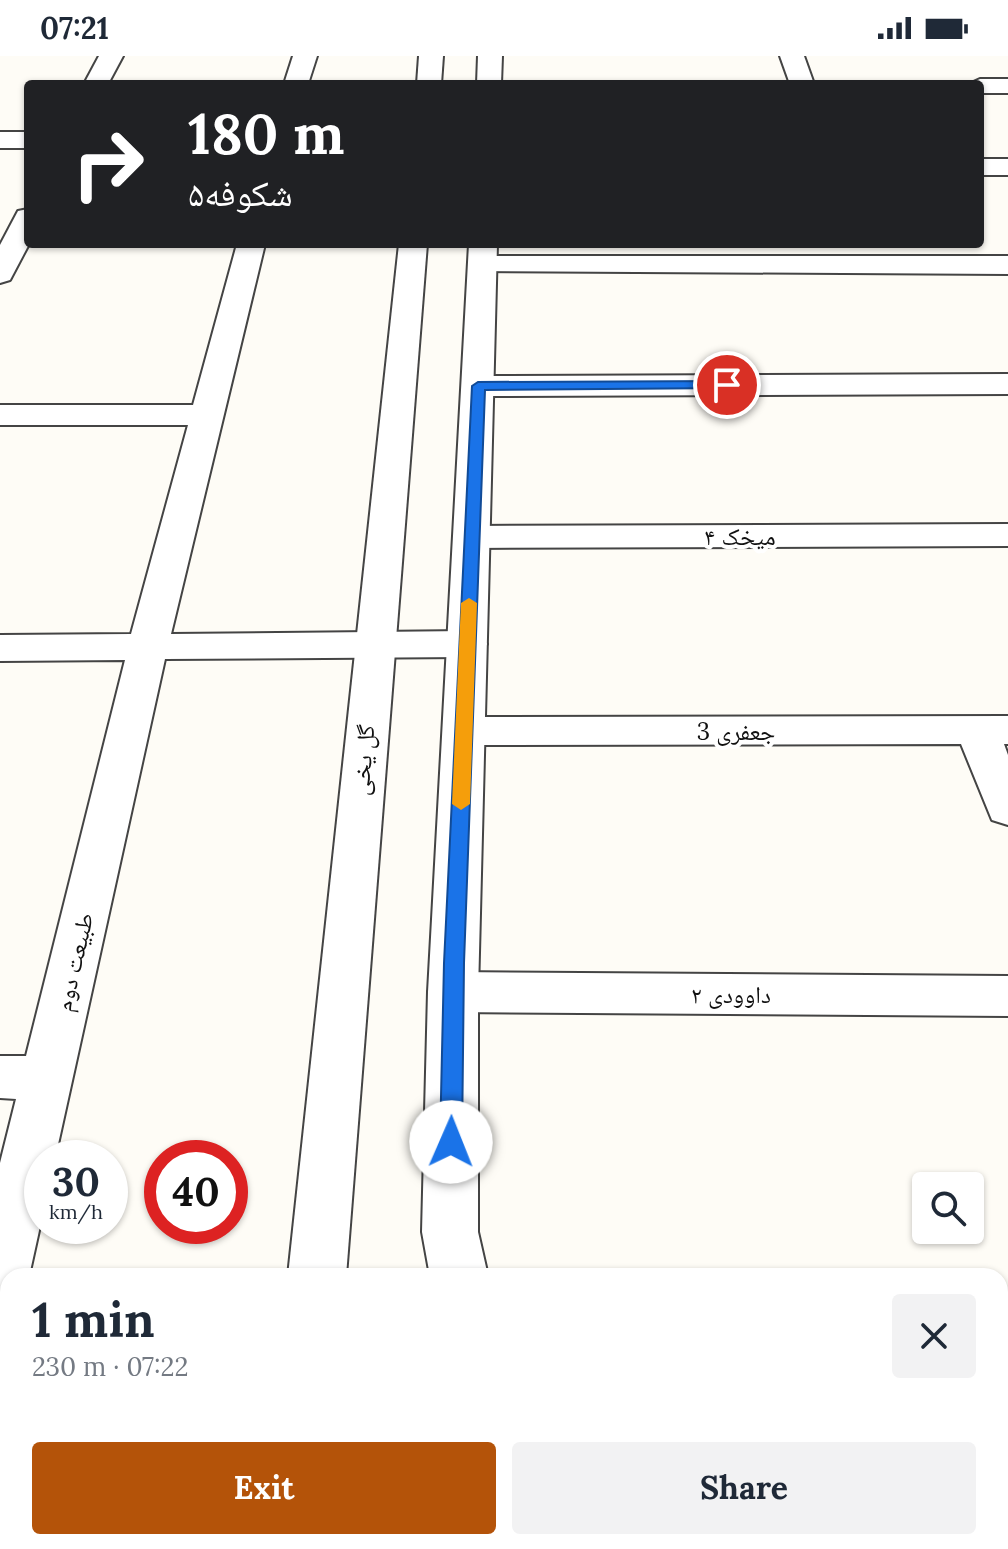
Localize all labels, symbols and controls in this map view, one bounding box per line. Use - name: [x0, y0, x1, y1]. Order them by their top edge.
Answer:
- text: 07:21: [40, 9, 109, 47]
- text: 180 m: [188, 98, 345, 169]
- icon: right: [56, 112, 160, 216]
- text: شکوفه۵: [188, 170, 293, 216]
- pin: [693, 351, 761, 419]
- icon: arrive: [705, 363, 749, 407]
- street label: میخک ۴: [704, 521, 776, 552]
- street label: 3 جعفری: [697, 716, 775, 747]
- street label: گل یخی: [344, 723, 382, 797]
- street label: طبیعت دوم: [48, 910, 101, 1015]
- street label: داوودی ۲: [691, 979, 771, 1010]
- position arrow: [409, 1100, 493, 1184]
- speed limit sign: 40: [144, 1140, 248, 1244]
- text: 30: [52, 1156, 100, 1207]
- map controls: [912, 1172, 984, 1244]
- button: search: [912, 1172, 984, 1244]
- text: km/h: [49, 1199, 103, 1224]
- text: 1 min: [32, 1289, 155, 1350]
- button: close: [892, 1294, 976, 1378]
- text: 230 m · 07:22: [32, 1350, 188, 1383]
- button: Exit: [32, 1442, 496, 1534]
- button: Share: [512, 1442, 976, 1534]

